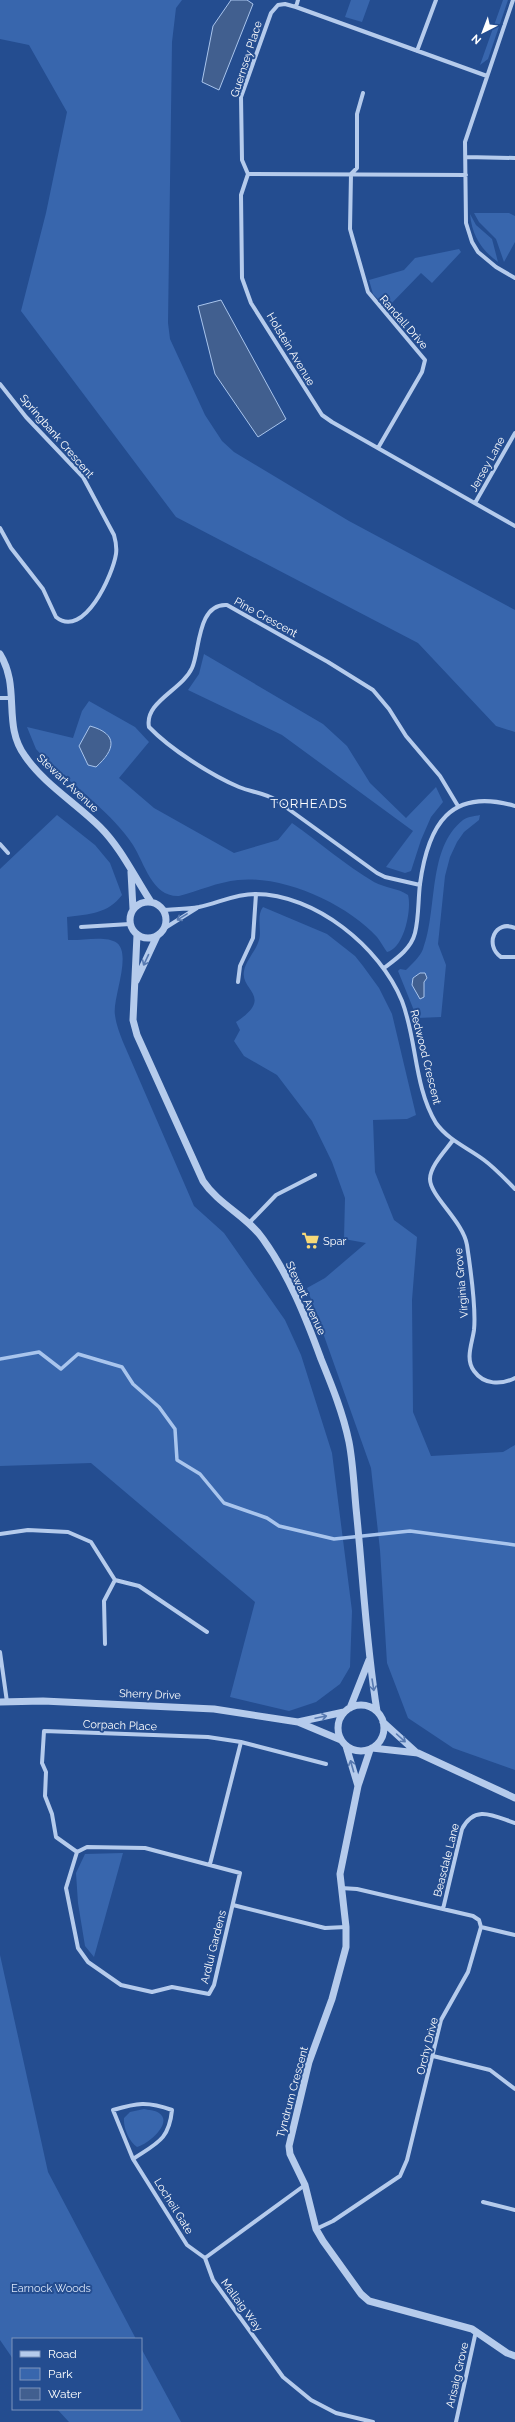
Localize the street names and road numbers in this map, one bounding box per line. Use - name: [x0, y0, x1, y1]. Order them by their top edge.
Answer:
- street label: Guernsey Place: [228, 19, 265, 99]
- street label: Randall Drive: [377, 293, 431, 352]
- street label: Holstein Avenue: [264, 310, 318, 389]
- street label: Springbank Crescent: [17, 392, 97, 481]
- street label: Jersey Lane: [467, 434, 508, 494]
- street label: Pine Crescent: [232, 595, 300, 640]
- street label: Stewart Avenue: [34, 751, 102, 816]
- street label: Redwood Crescent: [407, 1008, 444, 1106]
- street label: Virginia Grove: [452, 1247, 471, 1319]
- street label: Stewart Avenue: [283, 1259, 329, 1338]
- street label: Sherry Drive: [119, 1687, 182, 1702]
- street label: Corpach Place: [83, 1718, 158, 1733]
- street label: Beasdale Lane: [431, 1821, 462, 1898]
- street label: Ardlui Gardens: [198, 1909, 229, 1985]
- street label: Orchy Drive: [414, 2015, 441, 2076]
- street label: Tyndrum Crescent: [274, 2045, 311, 2139]
- street label: Locheil Gate: [151, 2176, 196, 2237]
- street label: Mallaig Way: [218, 2276, 265, 2334]
- street label: Arisaig Grove: [444, 2340, 471, 2409]

